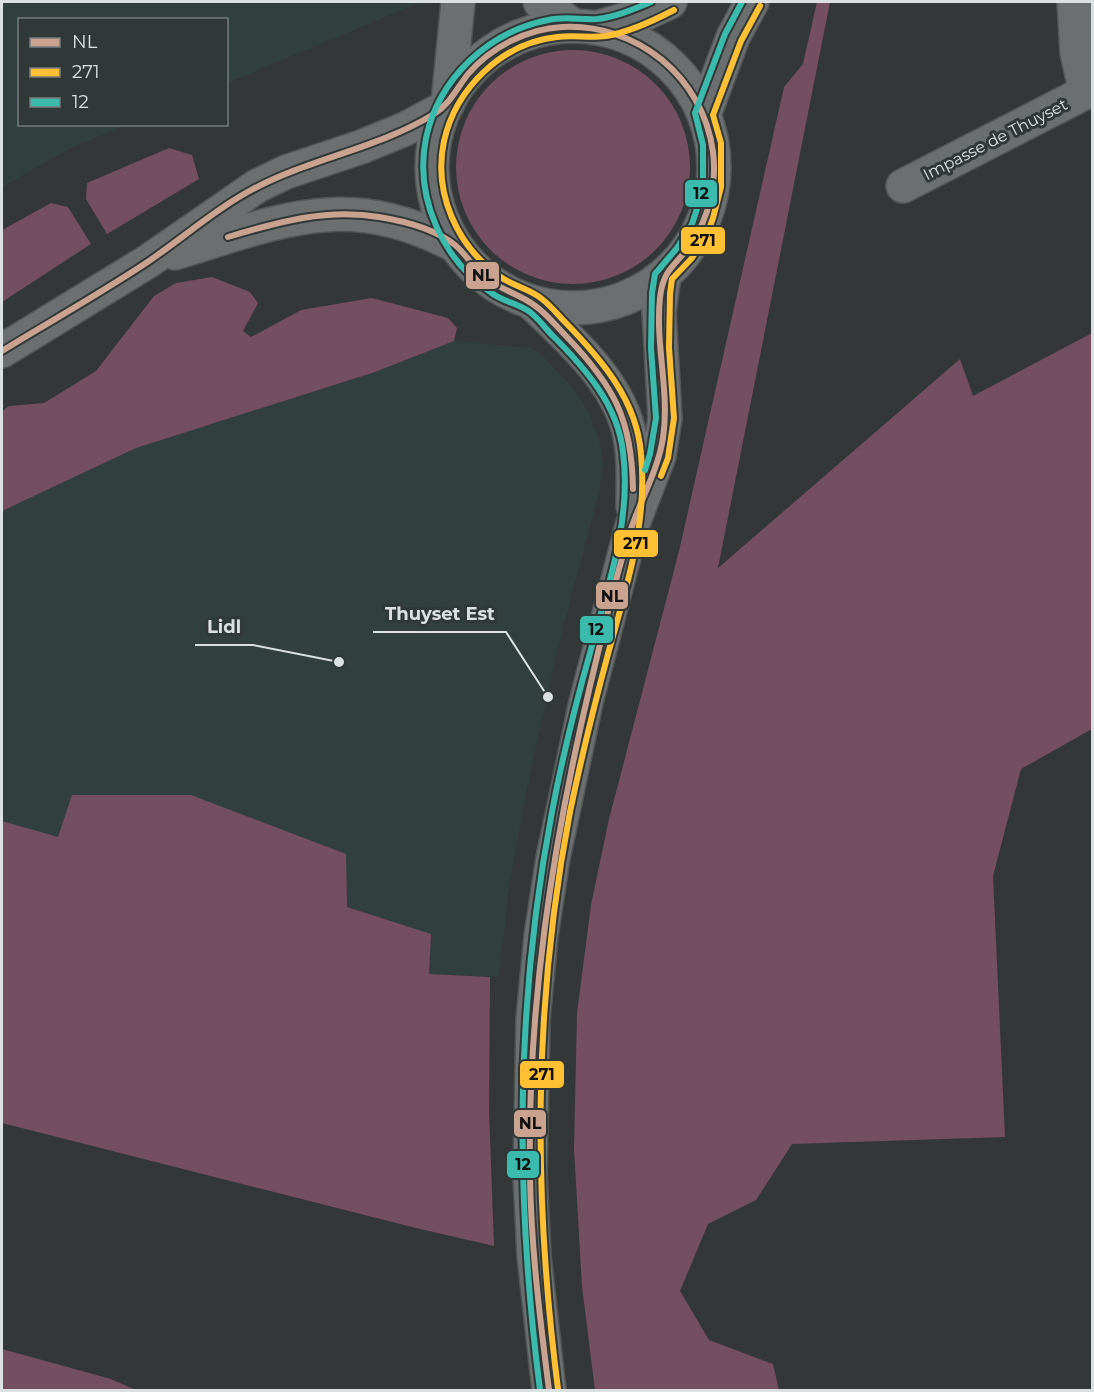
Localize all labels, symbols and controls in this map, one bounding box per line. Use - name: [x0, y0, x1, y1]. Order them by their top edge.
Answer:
- legend: [18, 18, 228, 126]
- text: NL: [72, 31, 98, 53]
- text: 271: [72, 61, 99, 83]
- text: 12: [72, 91, 89, 113]
- street label: Impasse de Thuyset: [920, 95, 1071, 184]
- line badge: 12: [684, 179, 718, 208]
- text: 12: [693, 184, 709, 203]
- line badge: 271: [680, 226, 726, 255]
- text: 271: [690, 231, 716, 250]
- line badge: NL: [465, 261, 500, 290]
- text: NL: [472, 266, 495, 285]
- line badge: 271: [613, 529, 659, 558]
- text: 271: [623, 534, 649, 553]
- line badge: NL: [595, 581, 629, 610]
- text: NL: [601, 587, 624, 606]
- callout: Thuyset Est: [373, 596, 506, 632]
- text: Thuyset Est: [385, 603, 495, 625]
- callout: Lidl: [195, 609, 253, 645]
- line badge: 12: [579, 615, 614, 644]
- text: Lidl: [207, 616, 241, 638]
- text: 12: [588, 620, 604, 639]
- line badge: 271: [519, 1060, 565, 1089]
- text: 271: [529, 1065, 555, 1084]
- line badge: NL: [513, 1109, 547, 1138]
- text: NL: [519, 1114, 542, 1133]
- line badge: 12: [506, 1150, 540, 1179]
- text: 12: [515, 1155, 531, 1174]

